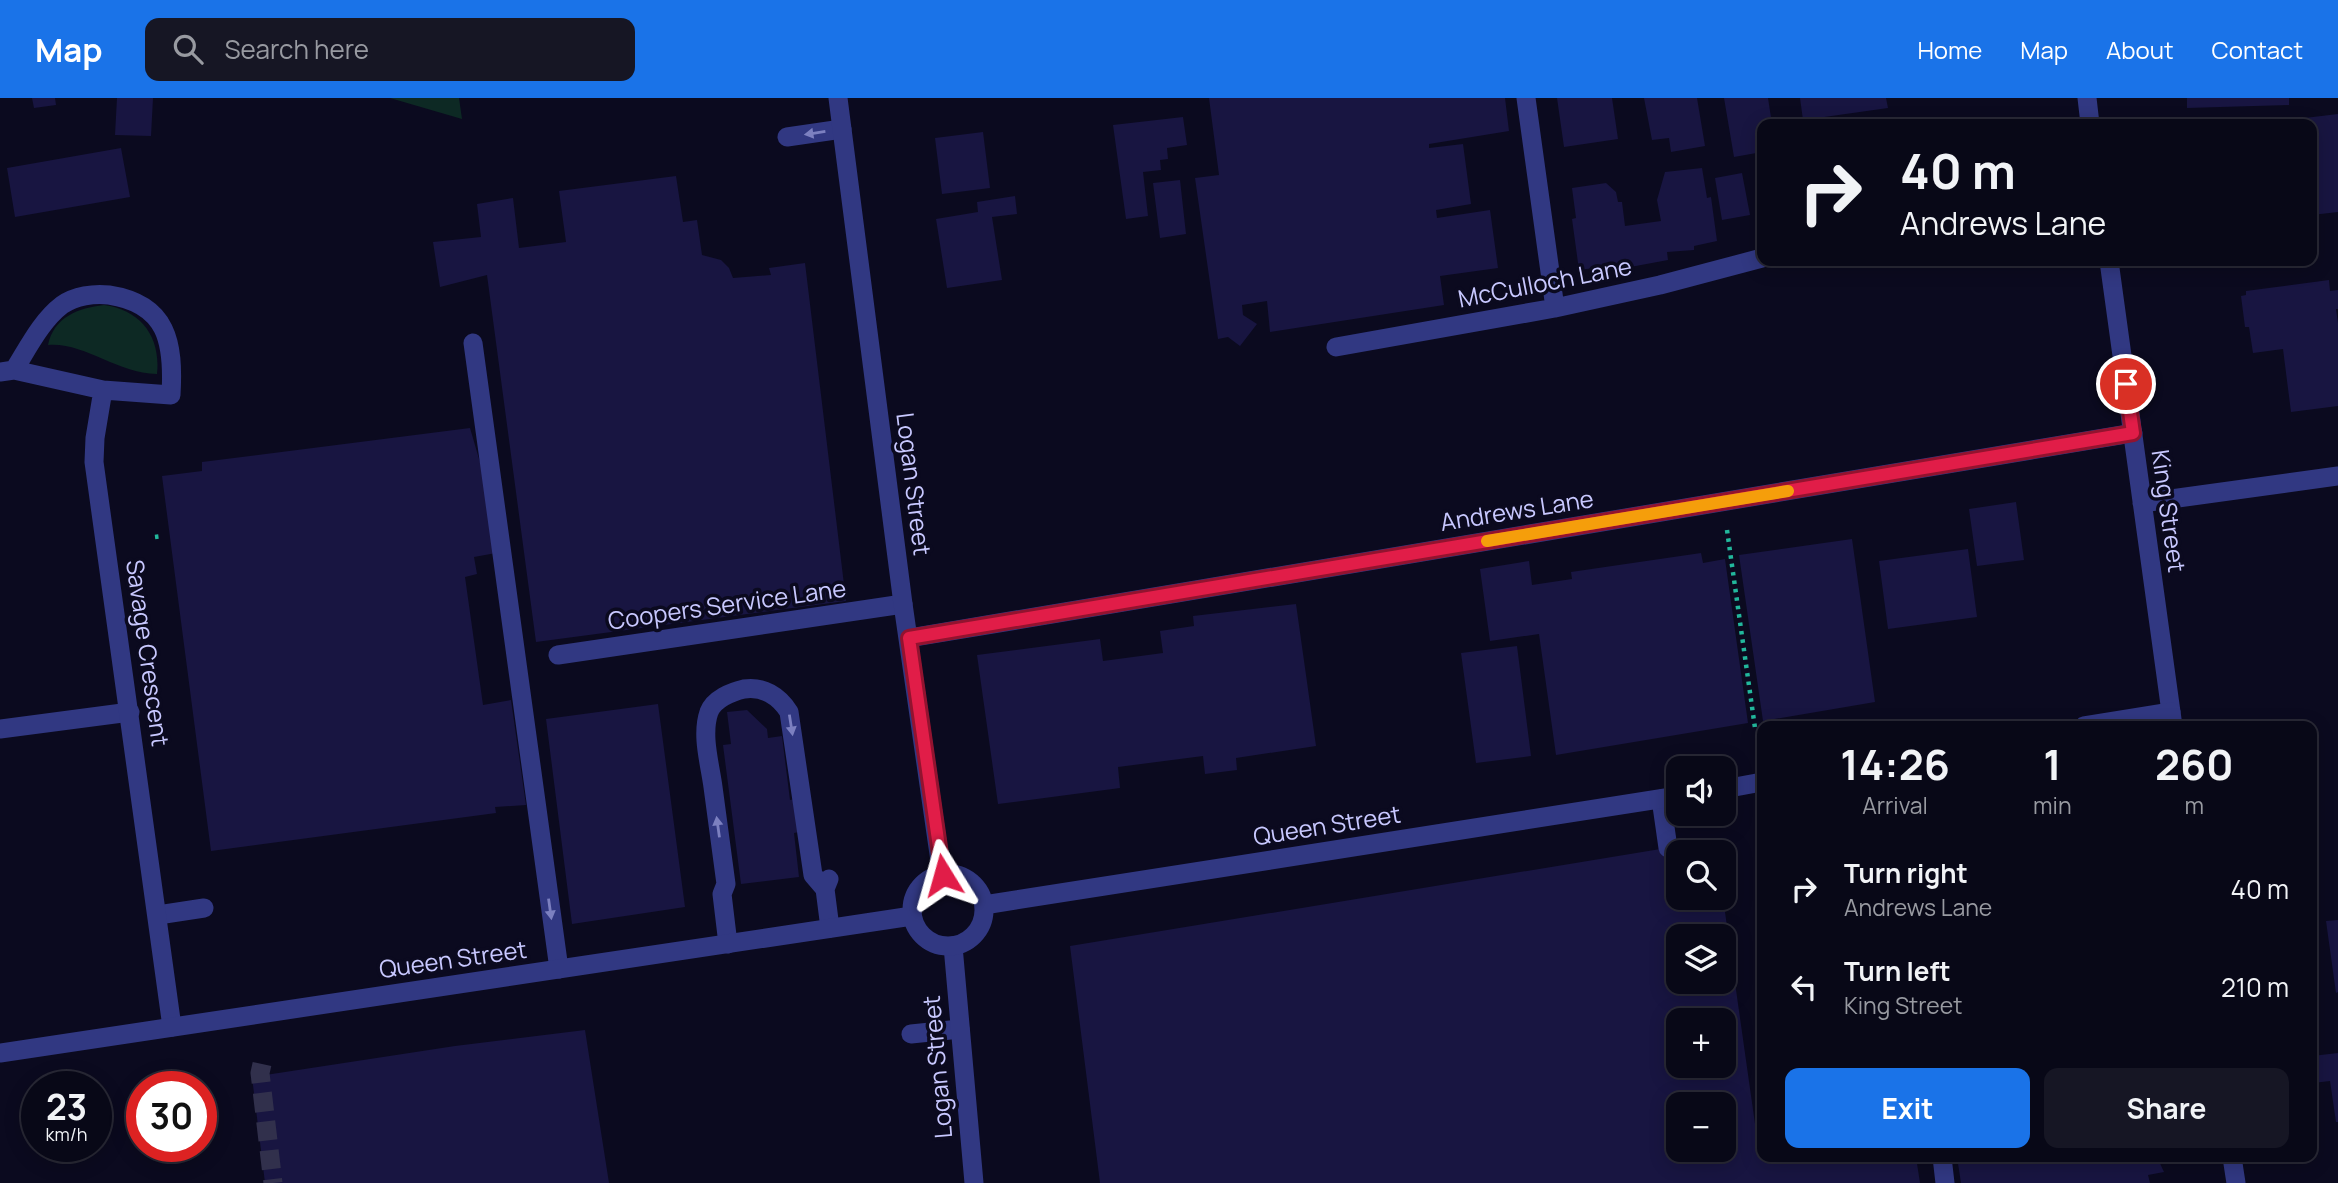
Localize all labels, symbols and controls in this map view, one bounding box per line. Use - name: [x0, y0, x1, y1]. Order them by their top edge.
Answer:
- search box: [145, 18, 635, 81]
- text: Map: [35, 27, 103, 72]
- icon: search: [169, 30, 207, 68]
- text: Search here: [225, 31, 369, 67]
- text: Home: [1917, 33, 1982, 66]
- text: Map: [2020, 33, 2068, 66]
- text: About: [2106, 33, 2174, 66]
- text: Contact: [2212, 33, 2303, 66]
- one-way arrow: [804, 128, 826, 139]
- text: 40 m: [1900, 137, 2016, 204]
- icon: right: [1785, 147, 1876, 238]
- text: Andrews Lane: [1900, 201, 2106, 245]
- street label: McCulloch Lane: [1455, 248, 1634, 315]
- pin: [2096, 354, 2156, 414]
- icon: arrive: [2107, 365, 2145, 403]
- street label: Logan Street: [889, 411, 940, 557]
- street label: King Street: [2145, 447, 2194, 574]
- street label: Andrews Lane: [1438, 481, 1596, 538]
- street label: Savage Crescent: [119, 557, 178, 748]
- street label: Coopers Service Lane: [606, 570, 848, 637]
- one-way arrow: [786, 714, 797, 736]
- text: 14:26: [1840, 735, 1950, 793]
- text: 1: [2043, 735, 2062, 793]
- text: 260: [2155, 735, 2234, 793]
- map controls: [1666, 756, 1736, 1162]
- button: sound: [1666, 756, 1736, 826]
- text: Arrival: [1862, 789, 1928, 821]
- text: min: [2033, 789, 2072, 821]
- text: m: [2185, 789, 2204, 821]
- street label: Queen Street: [1251, 797, 1403, 852]
- one-way arrow: [713, 816, 724, 838]
- position arrow: [906, 838, 980, 912]
- button: search: [1666, 840, 1736, 910]
- text: Turn right: [1844, 855, 1968, 891]
- icon: right: [1785, 870, 1823, 908]
- text: 40 m: [2231, 871, 2289, 907]
- text: Andrews Lane: [1844, 891, 1992, 923]
- one-way arrow: [545, 898, 556, 920]
- button: layers: [1666, 924, 1736, 994]
- street label: Queen Street: [377, 932, 529, 985]
- text: Turn left: [1844, 953, 1951, 989]
- icon: left: [1785, 968, 1823, 1006]
- text: 210 m: [2221, 969, 2289, 1005]
- text: King Street: [1844, 989, 1962, 1021]
- street label: Logan Street: [914, 994, 959, 1140]
- button: +: [1666, 1008, 1736, 1078]
- button: Exit: [1785, 1068, 2030, 1148]
- button: Share: [2044, 1068, 2289, 1148]
- speed limit sign: 30: [126, 1071, 217, 1162]
- text: 23: [46, 1083, 87, 1131]
- button: −: [1666, 1092, 1736, 1162]
- text: km/h: [46, 1122, 87, 1146]

